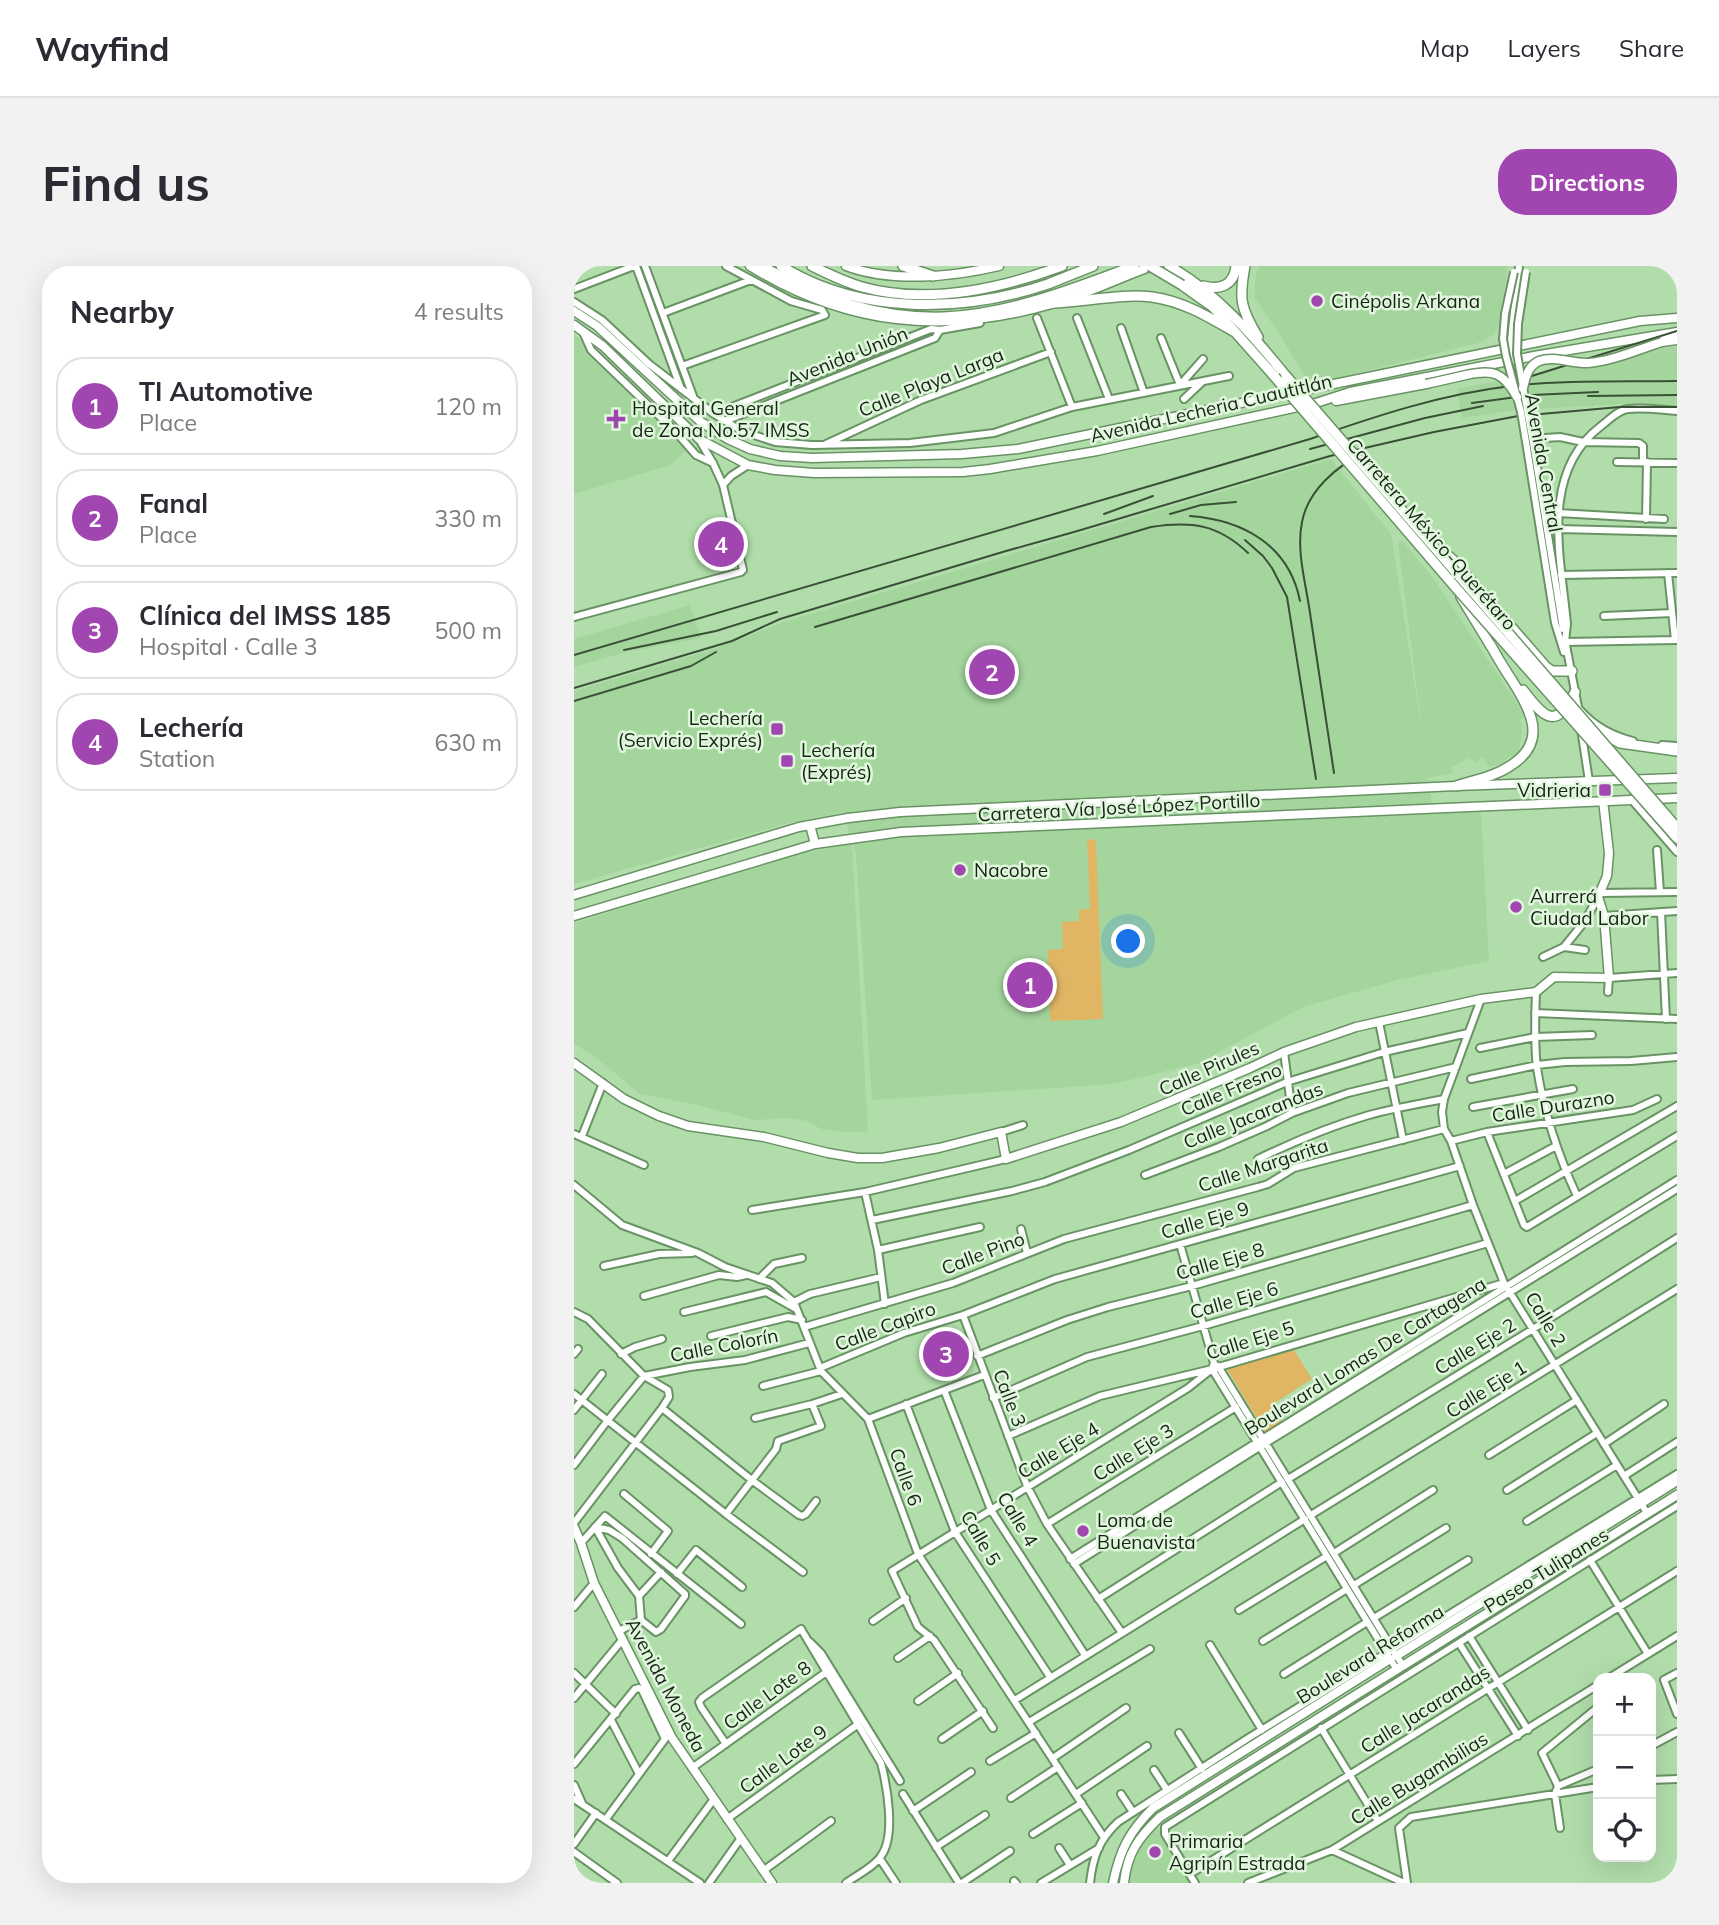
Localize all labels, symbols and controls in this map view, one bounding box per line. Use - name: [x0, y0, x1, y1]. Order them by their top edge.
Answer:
- text: Wayfind: [35, 28, 170, 69]
- text: Map: [1420, 33, 1469, 63]
- text: Layers: [1507, 33, 1581, 63]
- text: Share: [1619, 33, 1684, 63]
- button: Directions: [1498, 149, 1677, 215]
- text: Find us: [42, 152, 210, 213]
- place label: Cinépolis Arkana: [1331, 289, 1480, 313]
- text: Nearby: [70, 293, 174, 331]
- marker: Cinépolis Arkana: [1309, 293, 1325, 309]
- text: 4 results: [414, 297, 504, 326]
- street label: Avenida Unión: [783, 321, 911, 391]
- street label: Calle Playa Larga: [855, 342, 1007, 422]
- street label: Avenida Lecheria Cuautitlán: [1088, 368, 1334, 448]
- text: TI Automotive: [139, 375, 313, 408]
- text: 1: [88, 392, 102, 421]
- text: 120 m: [434, 392, 502, 421]
- street label: Avenida Central: [1520, 392, 1568, 534]
- place label: Hospital General de Zona No.57 IMSS: [632, 396, 810, 442]
- text: Place: [139, 408, 197, 437]
- marker: Hospital General de Zona No.57 IMSS: [606, 409, 626, 429]
- street label: Carretera México-Querétaro: [1342, 433, 1522, 635]
- text: Fanal: [139, 487, 208, 520]
- text: 2: [88, 504, 102, 533]
- text: 330 m: [434, 504, 502, 533]
- pin: 4: [698, 518, 744, 570]
- text: Place: [139, 520, 197, 549]
- text: Clínica del IMSS 185: [139, 599, 391, 632]
- text: 3: [88, 616, 102, 645]
- text: 500 m: [434, 616, 502, 645]
- text: Hospital · Calle 3: [139, 632, 318, 661]
- pin: 2: [969, 646, 1015, 698]
- place label: Lechería (Servicio Exprés): [618, 706, 763, 752]
- text: Lechería: [139, 711, 244, 744]
- marker: Lechería (Servicio Exprés): [769, 721, 785, 737]
- text: 4: [88, 728, 102, 757]
- text: 630 m: [434, 728, 502, 757]
- place label: Lechería (Exprés): [801, 738, 875, 784]
- text: Station: [139, 744, 215, 773]
- marker: Lechería (Exprés): [779, 753, 795, 769]
- place label: Vidrieria: [1517, 778, 1591, 802]
- marker: Vidrieria: [1597, 782, 1613, 798]
- street label: Carretera Vía José López Portillo: [977, 788, 1261, 826]
- place label: Nacobre: [974, 858, 1048, 882]
- marker: Nacobre: [952, 862, 968, 878]
- place label: Aurrerá Ciudad Labor: [1530, 884, 1649, 930]
- marker: Aurrerá Ciudad Labor: [1508, 899, 1524, 915]
- your location: [1111, 924, 1145, 958]
- pin: 1: [1007, 959, 1053, 1011]
- street label: Calle Pirules: [1155, 1035, 1263, 1101]
- street label: Calle Fresno: [1177, 1057, 1285, 1121]
- street label: Calle Jacarandas: [1180, 1076, 1326, 1154]
- street label: Calle Durazno: [1490, 1084, 1616, 1128]
- street label: Calle Margarita: [1195, 1133, 1331, 1197]
- street label: Calle Eje 9: [1158, 1196, 1252, 1244]
- street label: Calle Pino: [938, 1226, 1028, 1280]
- street label: Calle Eje 8: [1173, 1237, 1267, 1285]
- street label: Boulevard Lomas De Cartagena: [1240, 1271, 1490, 1441]
- street label: Calle Eje 6: [1187, 1276, 1281, 1324]
- street label: Calle 2: [1520, 1287, 1572, 1351]
- street label: Calle Capiro: [831, 1296, 939, 1356]
- street label: Calle Eje 2: [1430, 1312, 1520, 1380]
- street label: Calle Eje 5: [1203, 1315, 1297, 1365]
- street label: Calle Colorín: [668, 1323, 780, 1367]
- pin: 3: [923, 1328, 969, 1380]
- street label: Calle Eje 1: [1441, 1355, 1531, 1423]
- street label: Calle 3: [988, 1366, 1032, 1430]
- street label: Calle Eje 4: [1013, 1416, 1103, 1484]
- street label: Calle Eje 3: [1088, 1418, 1178, 1486]
- street label: Calle 6: [884, 1445, 928, 1509]
- street label: Calle 4: [992, 1487, 1044, 1551]
- street label: Calle 5: [956, 1506, 1006, 1570]
- place label: Loma de Buenavista: [1097, 1508, 1196, 1554]
- street label: Paseo Tulipanes: [1479, 1522, 1613, 1618]
- marker: Loma de Buenavista: [1075, 1523, 1091, 1539]
- street label: Boulevard Reforma: [1292, 1599, 1448, 1709]
- street label: Avenida Moneda: [621, 1614, 711, 1756]
- street label: Calle Lote 8: [718, 1655, 816, 1735]
- street label: Calle Jacarandas: [1356, 1660, 1494, 1758]
- map controls: [1593, 1673, 1656, 1862]
- button: +: [1593, 1673, 1656, 1736]
- street label: Calle Lote 9: [734, 1719, 832, 1799]
- street label: Calle Bugambilias: [1346, 1726, 1492, 1830]
- button: −: [1593, 1736, 1656, 1799]
- button: locate: [1593, 1799, 1656, 1862]
- place label: Primaria Agripín Estrada: [1169, 1829, 1306, 1875]
- marker: Primaria Agripín Estrada: [1147, 1844, 1163, 1860]

